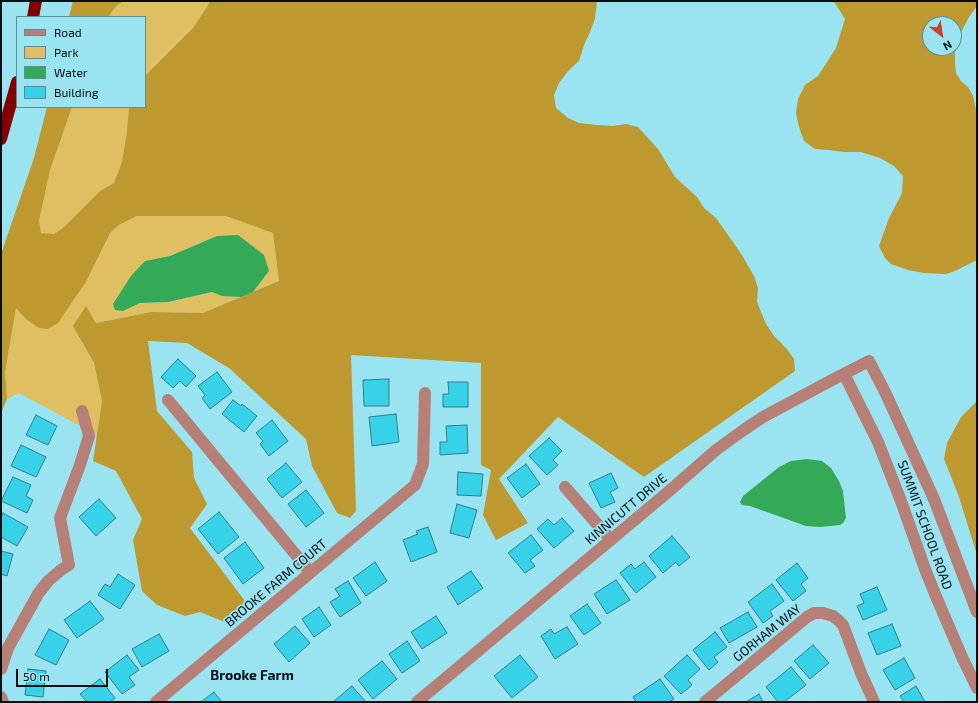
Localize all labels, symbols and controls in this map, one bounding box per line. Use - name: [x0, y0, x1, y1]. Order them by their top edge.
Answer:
- legend: [16, 16, 146, 108]
- north arrow: [922, 16, 962, 56]
- text: Road: [54, 25, 82, 39]
- text: N: [941, 38, 954, 54]
- text: Park: [54, 45, 79, 59]
- text: Water: [54, 65, 88, 79]
- text: Building: [54, 85, 98, 99]
- street label: SUMMIT SCHOOL ROAD: [894, 458, 956, 592]
- street label: KINNICUTT DRIVE: [582, 470, 670, 548]
- street label: BROOKE FARM COURT: [222, 536, 330, 630]
- street label: GORHAM WAY: [730, 601, 804, 665]
- scale bar: [18, 661, 110, 687]
- district label: Brooke Farm: [210, 667, 294, 683]
- text: 50 m: [23, 669, 50, 683]

